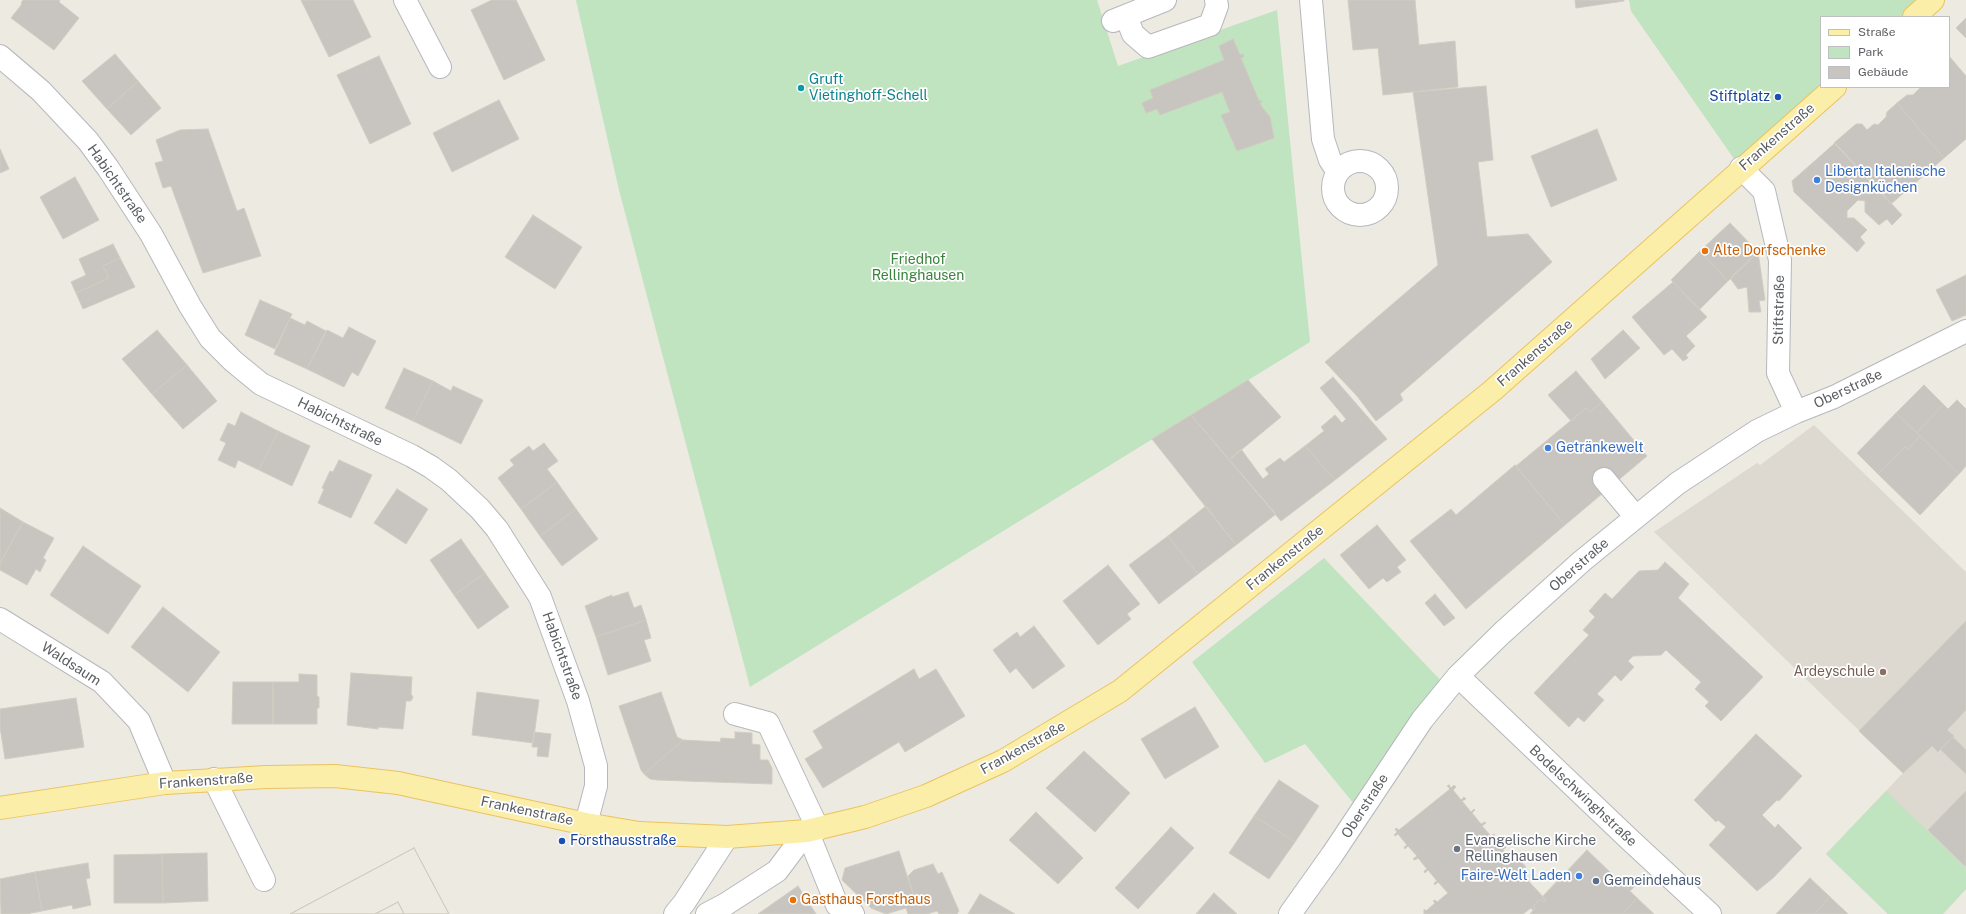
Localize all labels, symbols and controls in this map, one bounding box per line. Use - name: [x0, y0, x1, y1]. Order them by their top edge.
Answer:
- legend: [1820, 16, 1950, 88]
- text: Straße: [1858, 25, 1895, 39]
- text: Park: [1858, 45, 1884, 59]
- text: Gebäude: [1858, 65, 1908, 79]
- place label: Gruft Vietinghoff-Schell: [809, 72, 928, 104]
- marker: Gruft Vietinghoff-Schell: [796, 83, 806, 93]
- place label: Stiftplatz: [1709, 89, 1770, 105]
- marker: Stiftplatz: [1773, 92, 1783, 102]
- street label: Frankenstraße: [1736, 100, 1818, 174]
- street label: Habichtstraße: [84, 141, 150, 227]
- place label: Liberta Italenische Designküchen: [1825, 164, 1946, 196]
- marker: Liberta Italenische Designküchen: [1812, 175, 1822, 185]
- place label: Alte Dorfschenke: [1713, 243, 1826, 259]
- marker: Alte Dorfschenke: [1700, 246, 1710, 256]
- park label: Friedhof Rellinghausen: [872, 252, 964, 284]
- street label: Stiftstraße: [1770, 275, 1788, 345]
- street label: Frankenstraße: [1494, 316, 1576, 390]
- street label: Oberstraße: [1811, 366, 1885, 412]
- street label: Habichtstraße: [295, 394, 385, 450]
- place label: Getränkewelt: [1556, 440, 1644, 456]
- marker: Getränkewelt: [1543, 443, 1553, 453]
- street label: Frankenstraße: [1243, 522, 1327, 594]
- street label: Oberstraße: [1546, 535, 1612, 595]
- street label: Habichtstraße: [538, 610, 586, 702]
- street label: Waldsaum: [38, 638, 104, 690]
- place label: Ardeyschule: [1793, 664, 1875, 680]
- marker: Ardeyschule: [1878, 667, 1888, 677]
- street label: Frankenstraße: [978, 718, 1068, 778]
- street label: Bodelschwinghstraße: [1526, 742, 1640, 850]
- street label: Frankenstraße: [158, 769, 254, 793]
- street label: Oberstraße: [1338, 771, 1392, 841]
- street label: Frankenstraße: [479, 793, 575, 829]
- place label: Forsthausstraße: [570, 833, 676, 849]
- place label: Evangelische Kirche Rellinghausen: [1465, 833, 1596, 866]
- marker: Forsthausstraße: [557, 836, 567, 846]
- marker: Evangelische Kirche Rellinghausen: [1452, 844, 1462, 854]
- place label: Faire-Welt Laden: [1461, 868, 1571, 884]
- marker: Faire-Welt Laden: [1574, 871, 1584, 881]
- place label: Gemeindehaus: [1604, 873, 1701, 889]
- marker: Gemeindehaus: [1591, 876, 1601, 886]
- place label: Gasthaus Forsthaus: [801, 892, 931, 908]
- marker: Gasthaus Forsthaus: [788, 895, 798, 905]

